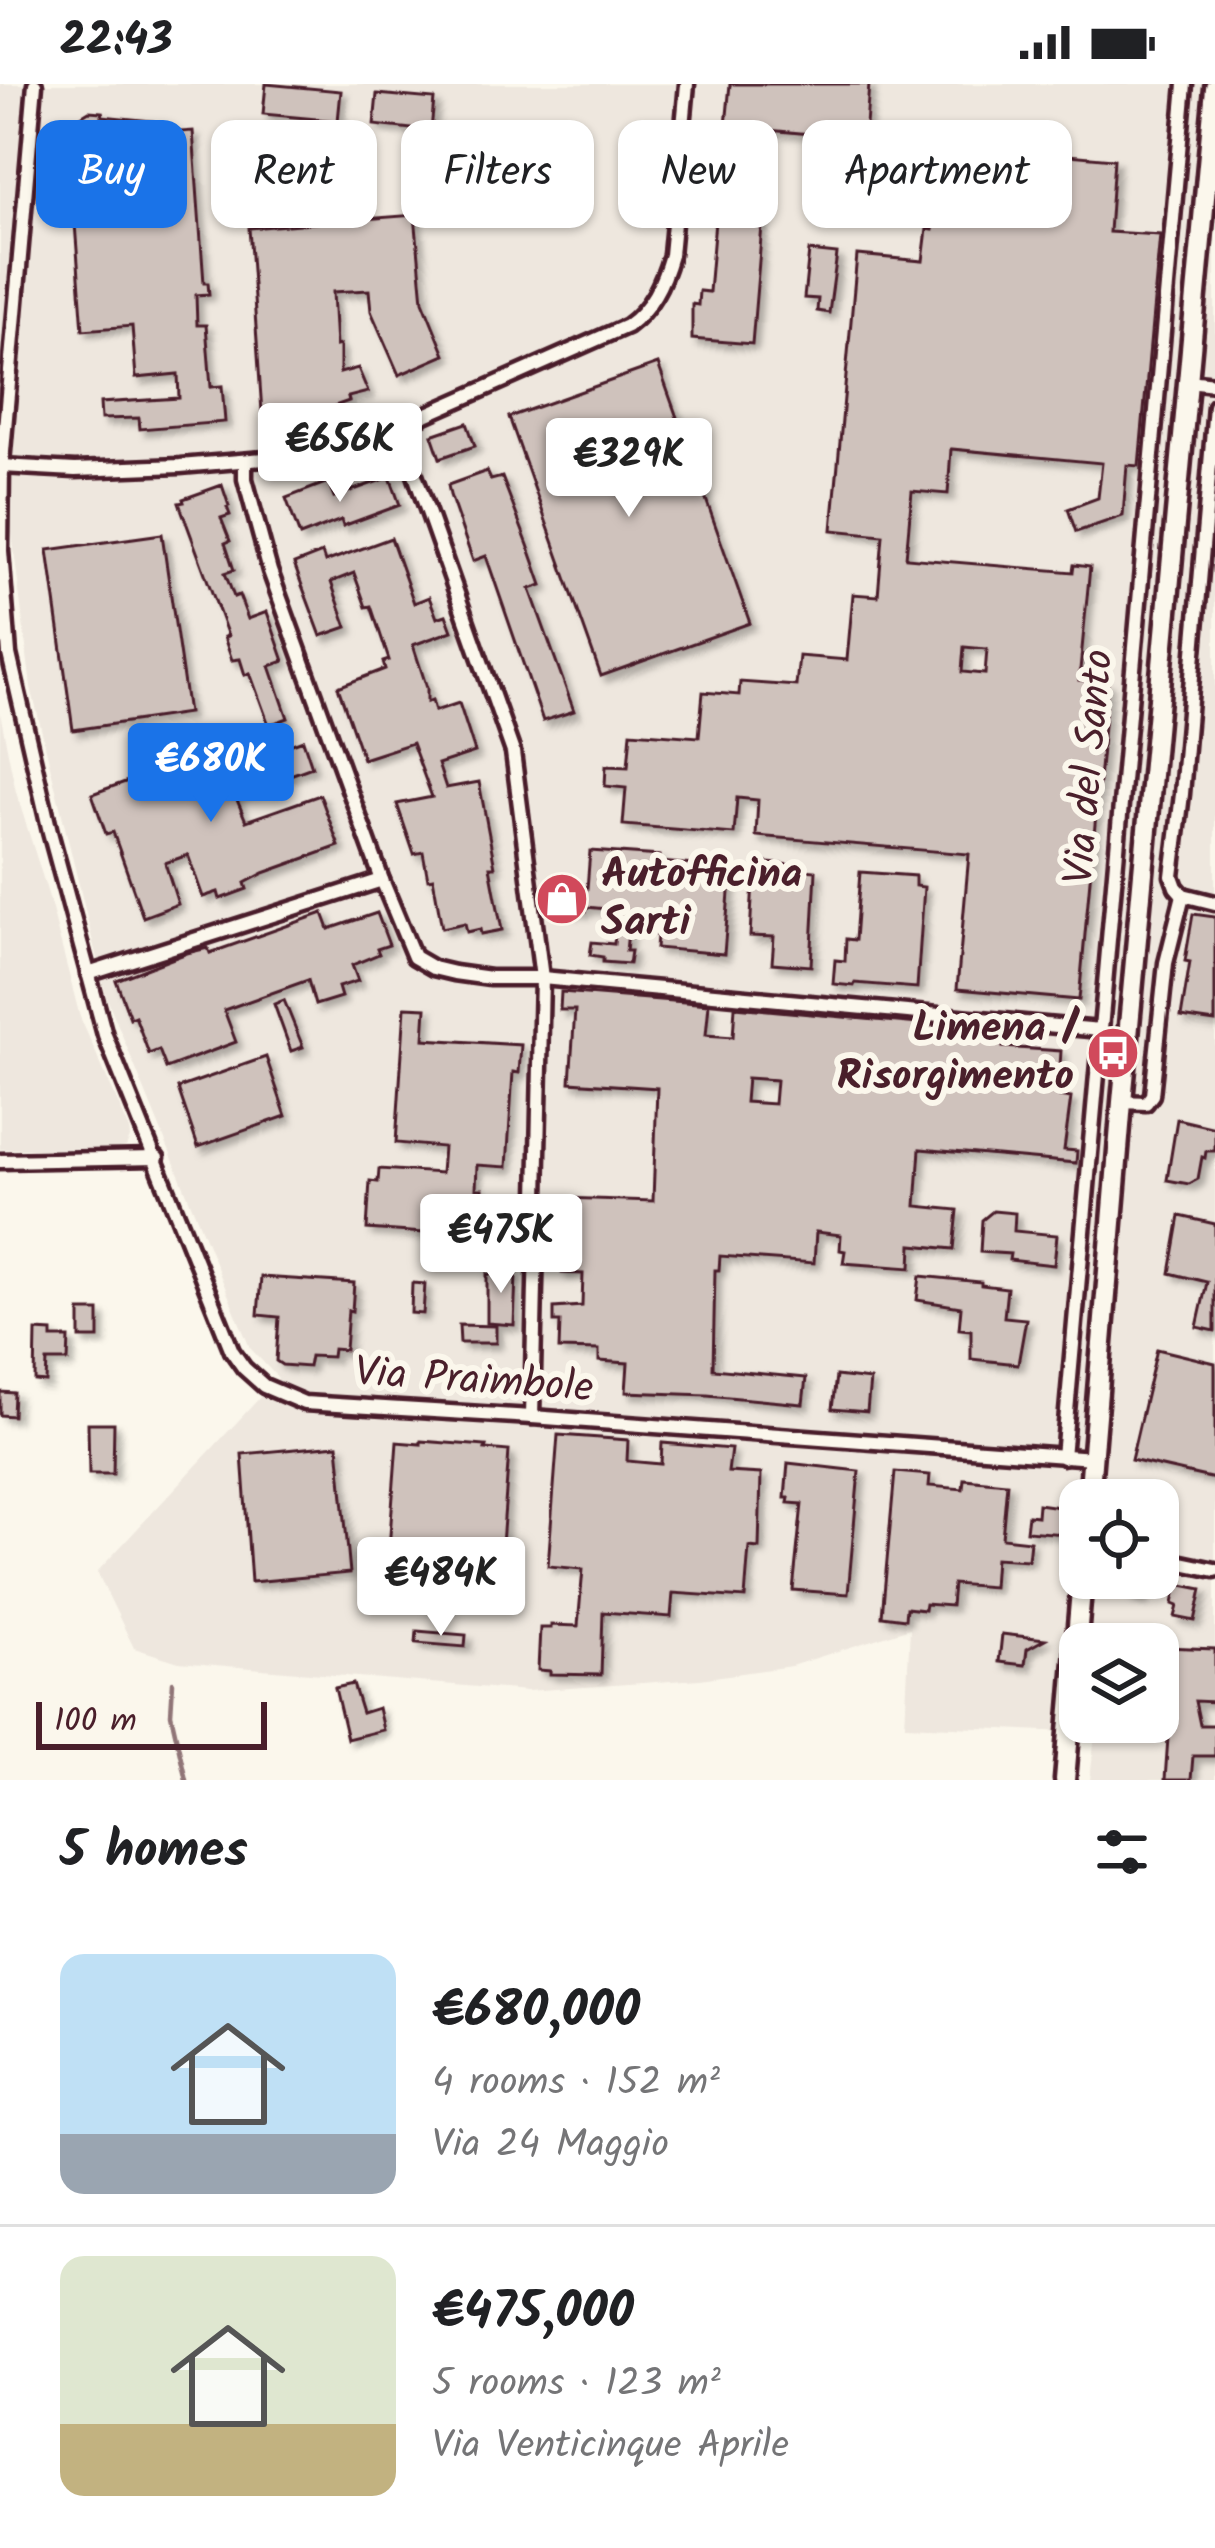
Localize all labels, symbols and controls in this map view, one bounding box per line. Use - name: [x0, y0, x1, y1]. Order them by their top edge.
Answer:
- text: 22:43: [60, 6, 173, 78]
- chip: Buy: [36, 120, 187, 228]
- chip: Rent: [211, 120, 377, 228]
- chip: Filters: [401, 120, 594, 228]
- chip: New: [618, 120, 778, 228]
- chip: Apartment: [802, 120, 1072, 228]
- pin: €656K: [256, 403, 424, 505]
- text: €656K: [285, 411, 395, 473]
- pin: €329K: [545, 418, 713, 520]
- text: €329K: [573, 426, 685, 488]
- street label: Via del Santo: [1046, 647, 1134, 887]
- pin: €680K: [127, 723, 295, 825]
- text: €680K: [155, 731, 267, 793]
- place label: Autofficina Sarti: [601, 842, 802, 957]
- shop icon: Autofficina Sarti: [534, 871, 590, 927]
- place label: Limena / Risorgimento: [836, 996, 1080, 1111]
- bus stop icon: Limena / Risorgimento: [1085, 1025, 1141, 1081]
- pin: €475K: [417, 1194, 585, 1296]
- text: €475K: [447, 1202, 555, 1264]
- street label: Via Praimbole: [352, 1339, 596, 1423]
- map controls: [1059, 1479, 1179, 1743]
- button: locate: [1059, 1479, 1179, 1599]
- pin: €484K: [357, 1537, 525, 1639]
- text: €484K: [384, 1545, 498, 1607]
- button: layers: [1059, 1623, 1179, 1743]
- scale bar: [36, 1696, 267, 1749]
- text: 100 m: [54, 1696, 137, 1749]
- text: 5 homes: [60, 1812, 248, 1893]
- icon: filters: [1089, 1819, 1155, 1885]
- text: €680,000: [432, 1972, 640, 2053]
- icon: home: [156, 2002, 300, 2146]
- text: 4 rooms · 152 m²: [432, 2053, 720, 2115]
- text: Via 24 Maggio: [432, 2115, 669, 2177]
- text: €475,000: [432, 2273, 634, 2354]
- icon: home: [156, 2304, 300, 2448]
- text: 5 rooms · 123 m²: [432, 2354, 721, 2416]
- text: Via Venticinque Aprile: [432, 2416, 789, 2478]

